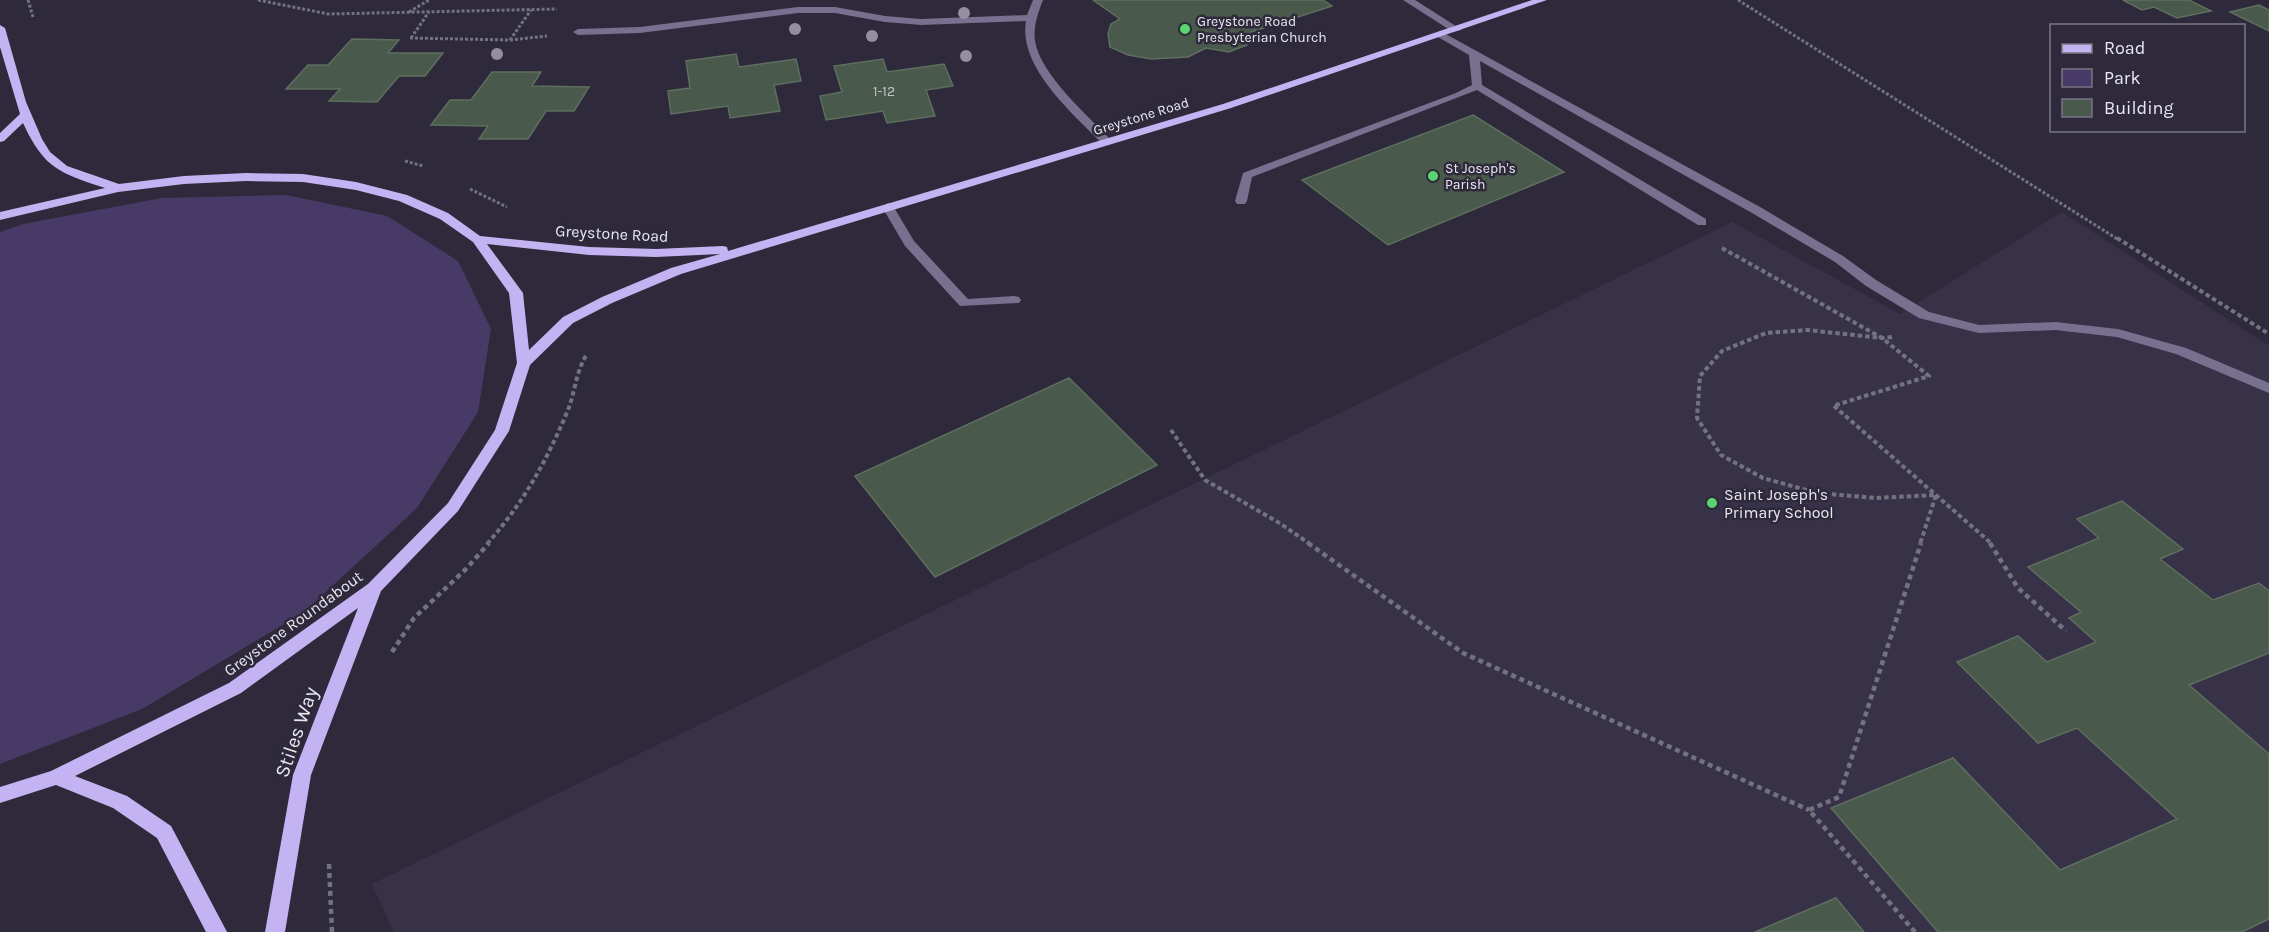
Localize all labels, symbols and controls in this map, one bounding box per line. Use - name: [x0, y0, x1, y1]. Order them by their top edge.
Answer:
- place label: Greystone Road Presbyterian Church: [1197, 13, 1327, 46]
- marker: Greystone Road Presbyterian Church: [1178, 22, 1192, 36]
- legend: [2050, 24, 2245, 132]
- text: Road: [2104, 37, 2145, 59]
- text: Park: [2104, 67, 2141, 89]
- house number: 1-12: [873, 83, 895, 100]
- street label: Greystone Road: [1091, 94, 1191, 139]
- text: Building: [2104, 97, 2174, 119]
- place label: St Joseph's Parish: [1445, 160, 1516, 193]
- marker: St Joseph's Parish: [1426, 169, 1440, 183]
- street label: Greystone Road: [555, 221, 669, 246]
- place label: Saint Joseph's Primary School: [1724, 485, 1834, 522]
- marker: Saint Joseph's Primary School: [1705, 496, 1719, 510]
- street label: Greystone Roundabout: [220, 567, 366, 680]
- street label: Stiles Way: [270, 684, 323, 780]

